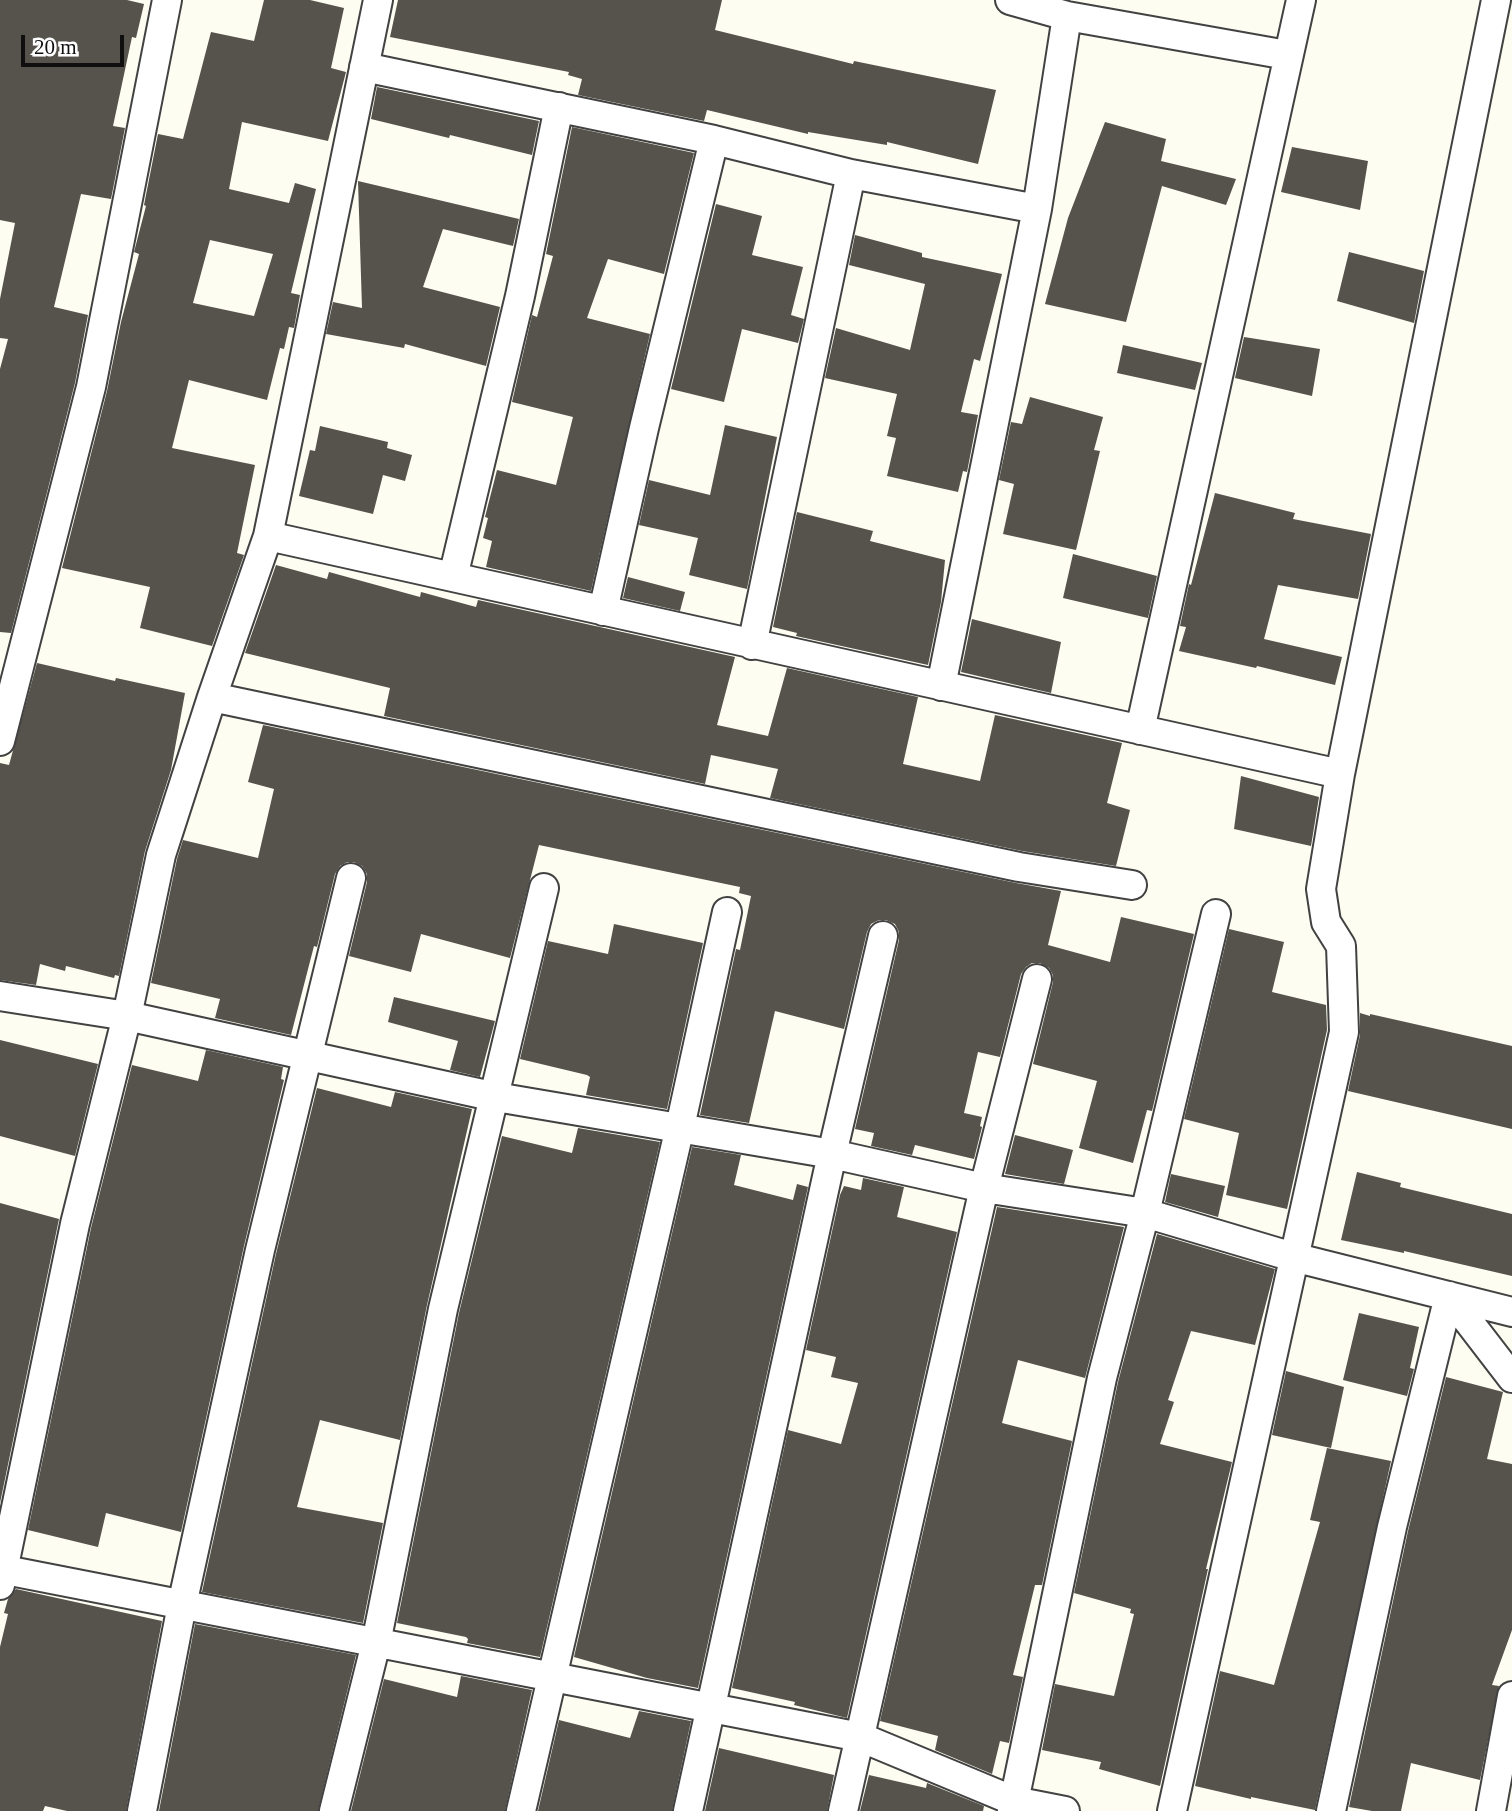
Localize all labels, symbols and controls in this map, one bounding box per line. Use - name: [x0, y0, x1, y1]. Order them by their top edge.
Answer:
- scale bar: [24, 21, 128, 65]
- text: 20 m: [34, 35, 77, 59]

